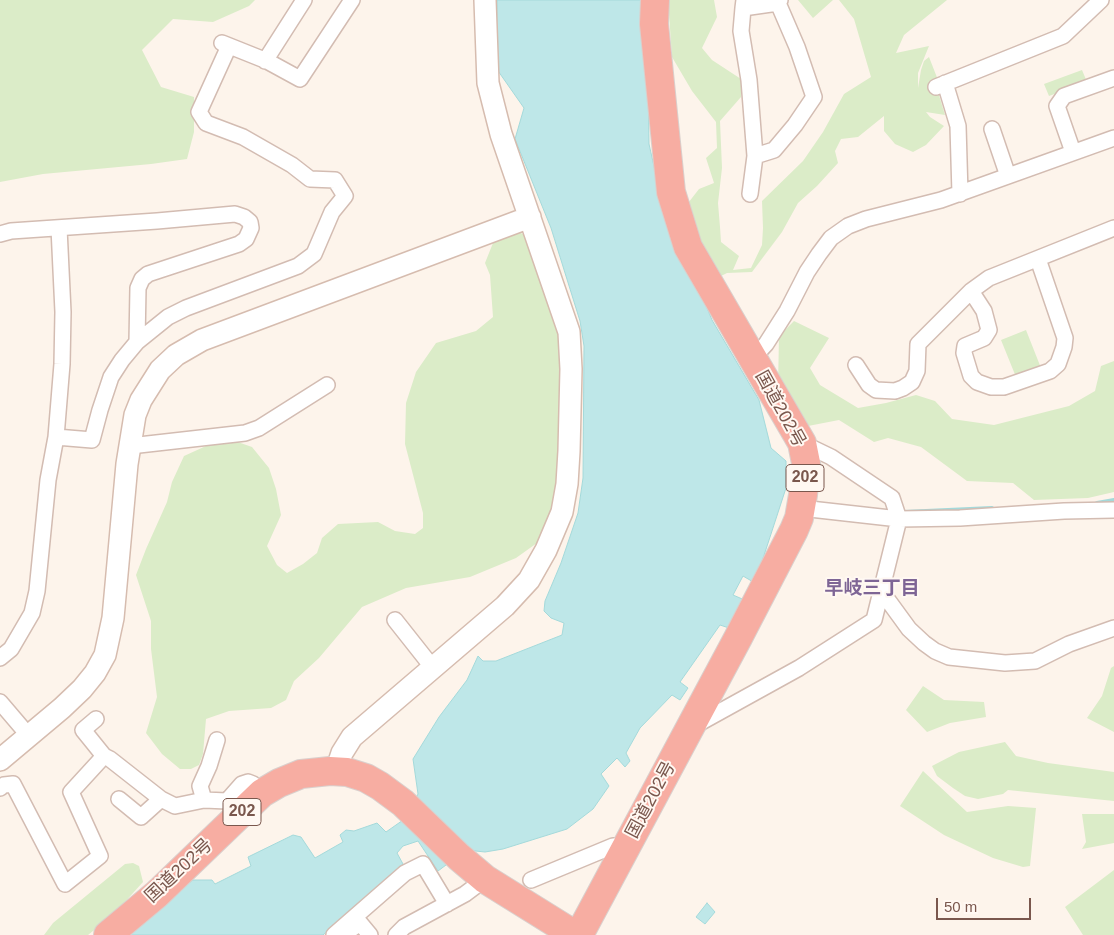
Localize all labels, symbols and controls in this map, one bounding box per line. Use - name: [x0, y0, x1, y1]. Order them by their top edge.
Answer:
- street label: 国道202号: [750, 367, 810, 451]
- road number: 202: [786, 464, 824, 492]
- district label: 早岐三丁目: [825, 578, 919, 600]
- street label: 国道202号: [622, 758, 680, 842]
- road number: 202: [223, 799, 261, 826]
- street label: 国道202号: [141, 834, 217, 908]
- scale bar: [939, 888, 1034, 920]
- text: 50 m: [944, 898, 977, 915]

